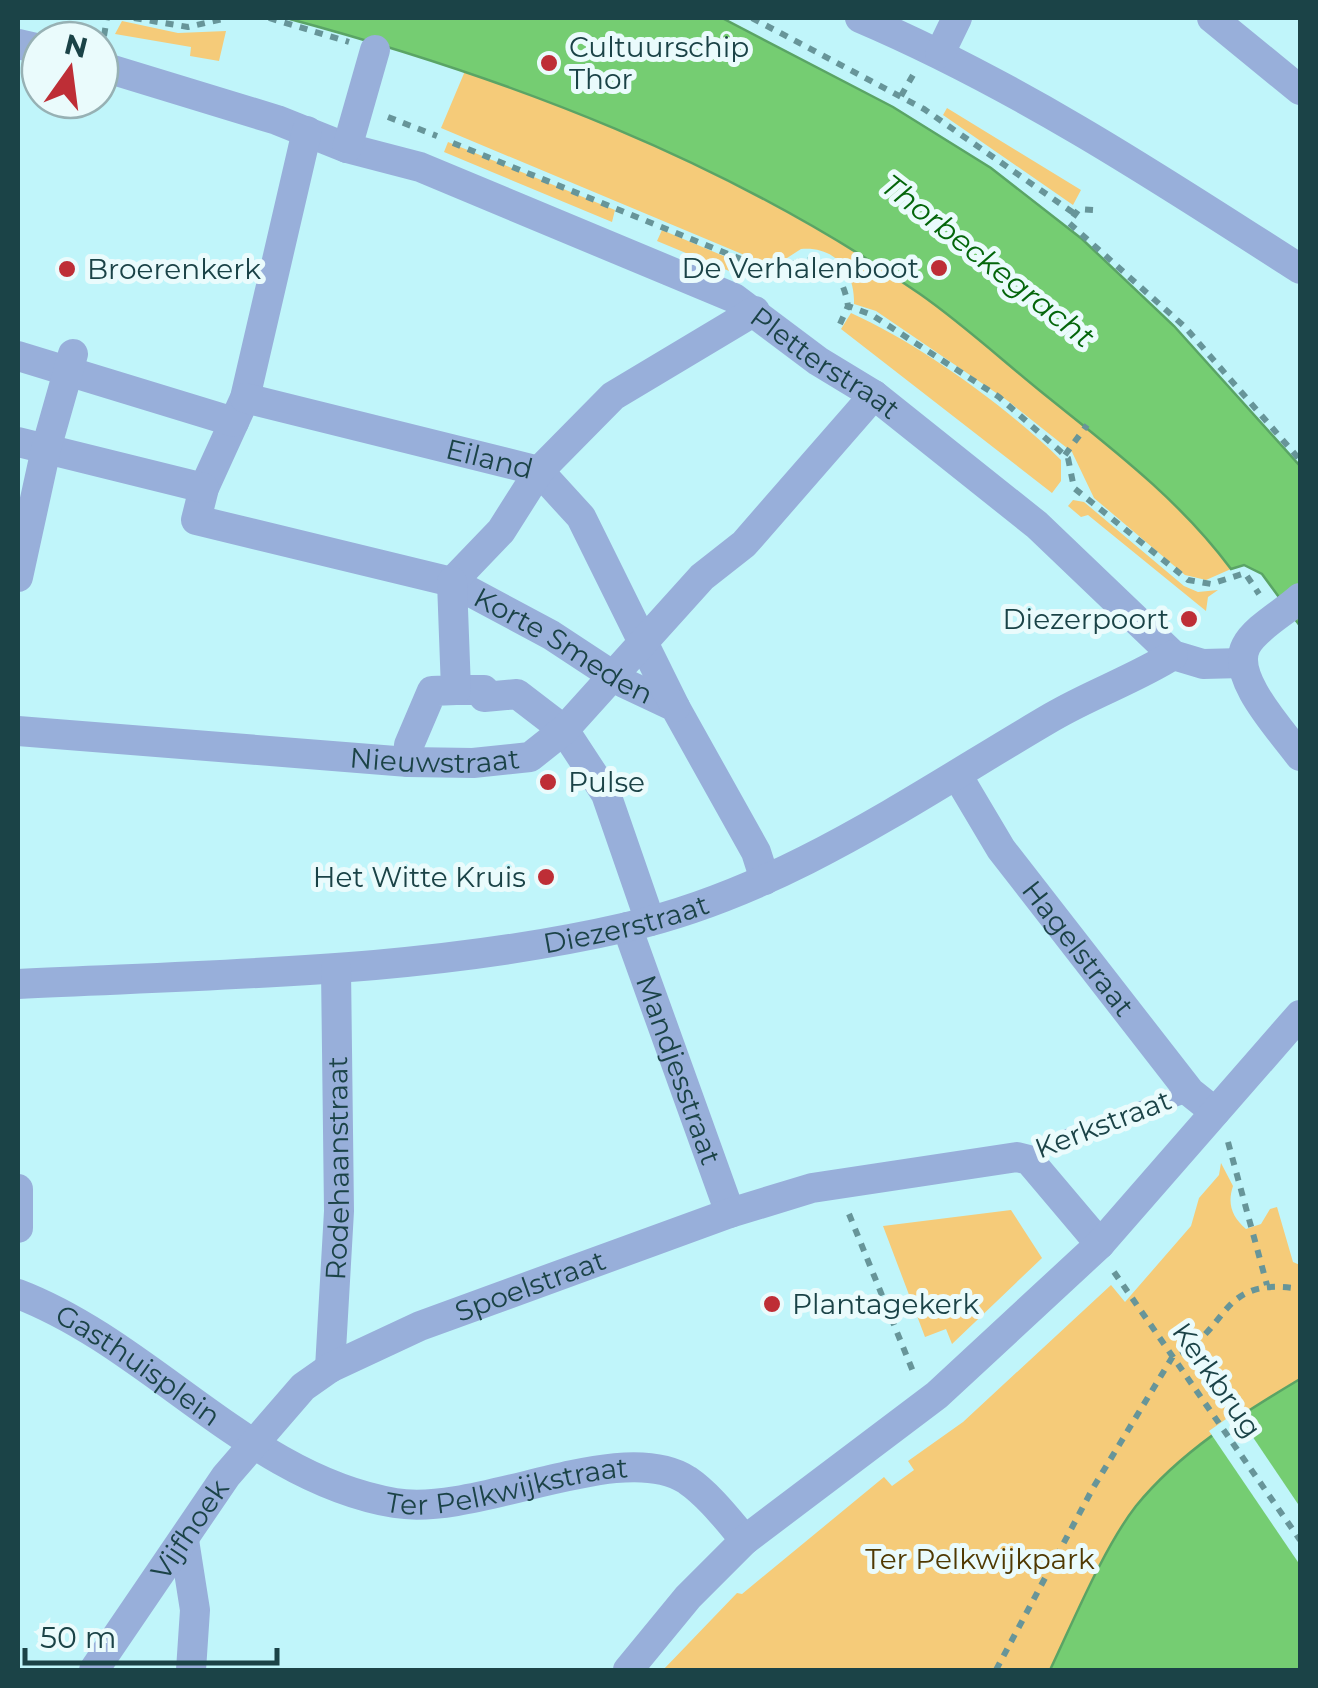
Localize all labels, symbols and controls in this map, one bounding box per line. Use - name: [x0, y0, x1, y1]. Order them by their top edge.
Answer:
- north arrow: [20, 20, 120, 120]
- text: N: [61, 27, 91, 65]
- place label: Cultuurschip Thor: [569, 30, 749, 96]
- marker: Cultuurschip Thor: [538, 52, 560, 74]
- water label: Thorbeckegracht: [874, 166, 1102, 356]
- place label: De Verhalenboot: [681, 251, 919, 285]
- place label: Broerenkerk: [87, 252, 261, 286]
- marker: De Verhalenboot: [928, 257, 950, 279]
- marker: Broerenkerk: [56, 258, 78, 280]
- street label: Pletterstraat: [744, 299, 907, 426]
- street label: Eiland: [443, 432, 537, 486]
- street label: Korte Smeden: [468, 580, 658, 711]
- place label: Diezerpoort: [1002, 602, 1169, 636]
- marker: Diezerpoort: [1178, 608, 1200, 630]
- street label: Nieuwstraat: [349, 740, 521, 780]
- place label: Pulse: [568, 765, 645, 799]
- marker: Pulse: [537, 771, 559, 793]
- place label: Het Witte Kruis: [313, 860, 526, 894]
- marker: Het Witte Kruis: [535, 866, 557, 888]
- street label: Hagelstraat: [1015, 874, 1142, 1023]
- street label: Diezerstraat: [540, 887, 713, 960]
- street label: Mandjesstraat: [629, 971, 728, 1169]
- street label: Rodehaanstraat: [318, 1056, 356, 1281]
- street label: Kerkstraat: [1030, 1083, 1176, 1165]
- street label: Spoelstraat: [450, 1243, 610, 1329]
- place label: Plantagekerk: [792, 1287, 980, 1321]
- marker: Plantagekerk: [761, 1293, 783, 1315]
- street label: Gasthuisplein: [50, 1297, 227, 1433]
- street label: Kerkbrug: [1165, 1316, 1269, 1444]
- street label: Ter Pelkwijkstraat: [383, 1450, 629, 1522]
- street label: Vijfhoek: [144, 1473, 236, 1586]
- park label: Ter Pelkwijkpark: [865, 1542, 1095, 1576]
- scale bar: [25, 1603, 278, 1665]
- text: 50 m: [40, 1619, 117, 1656]

